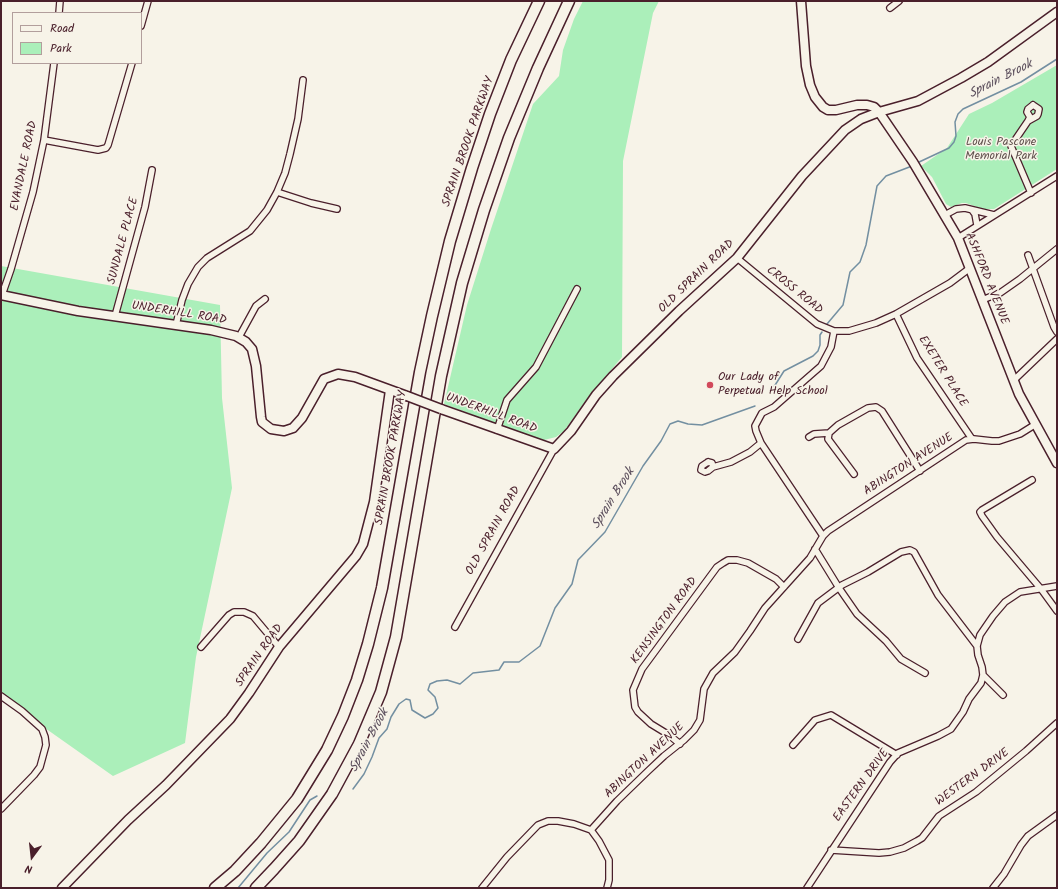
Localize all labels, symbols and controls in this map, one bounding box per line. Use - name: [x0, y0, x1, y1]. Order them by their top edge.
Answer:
- legend: [12, 12, 142, 64]
- text: Road: [50, 19, 74, 38]
- text: Park: [50, 39, 72, 58]
- water label: Sprain Brook: [967, 57, 1035, 103]
- street label: SPRAIN BROOK PARKWAY: [440, 75, 498, 209]
- street label: EVANDALE ROAD: [8, 120, 42, 212]
- park label: Louis Pascone Memorial Park: [965, 136, 1037, 164]
- street label: SUNDALE PLACE: [105, 196, 143, 286]
- street label: ASHFORD AVENUE: [961, 231, 1011, 327]
- street label: OLD SPRAIN ROAD: [656, 237, 738, 317]
- street label: CROSS ROAD: [763, 264, 825, 318]
- street label: UNDERHILL ROAD: [130, 299, 228, 329]
- street label: EXETER PLACE: [914, 334, 970, 410]
- place label: Our Lady of Perpetual Help School: [718, 371, 828, 399]
- marker: Our Lady of Perpetual Help School: [705, 380, 715, 390]
- street label: SPRAIN BROOK PARKWAY: [373, 389, 411, 527]
- street label: UNDERHILL ROAD: [443, 391, 539, 437]
- street label: ABINGTON AVENUE: [862, 431, 956, 499]
- water label: Sprain Brook: [589, 466, 639, 532]
- street label: OLD SPRAIN ROAD: [464, 484, 524, 578]
- street label: KENSINGTON ROAD: [629, 575, 701, 667]
- street label: SPRAIN ROAD: [233, 622, 287, 690]
- water label: Sprain Brook: [347, 707, 393, 775]
- street label: ABINGTON AVENUE: [602, 720, 688, 802]
- street label: WESTERN DRIVE: [933, 746, 1013, 810]
- street label: EASTERN DRIVE: [831, 747, 893, 825]
- north arrow: [12, 837, 52, 877]
- text: N: [23, 859, 35, 878]

